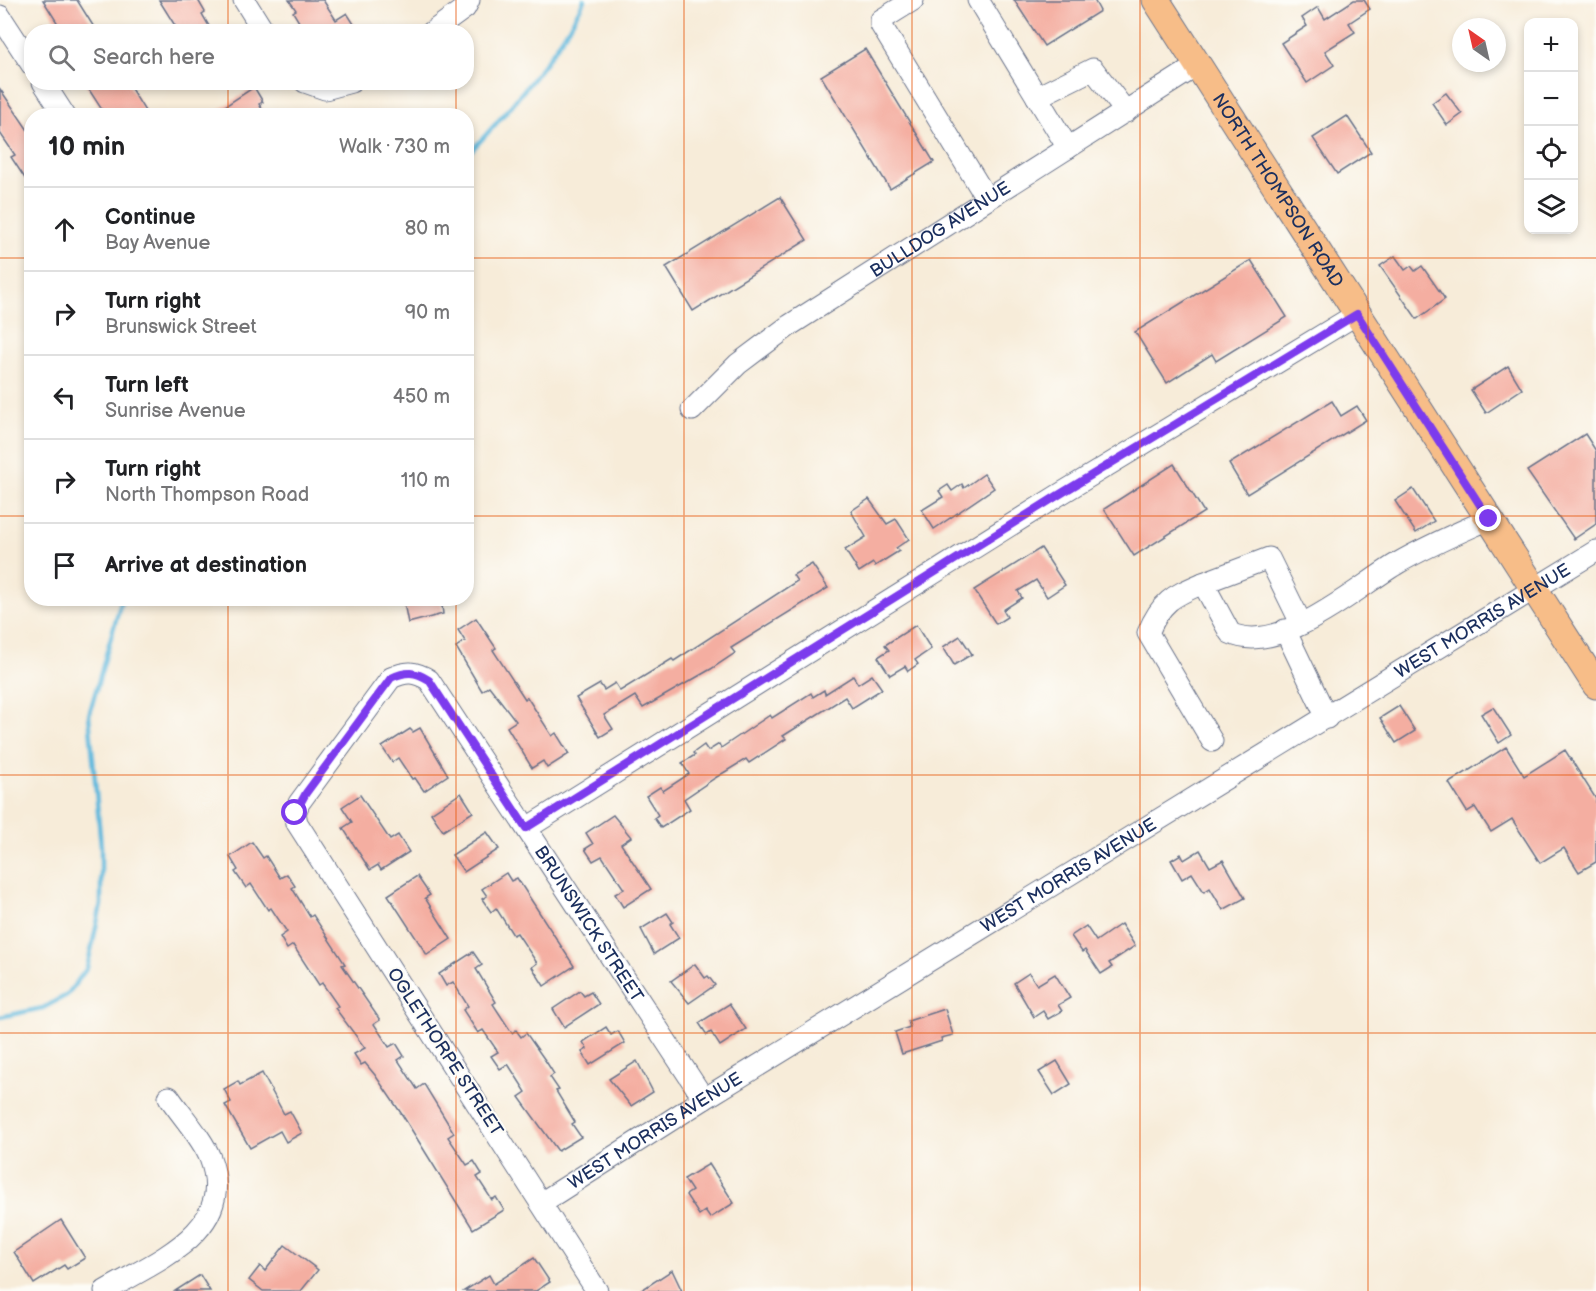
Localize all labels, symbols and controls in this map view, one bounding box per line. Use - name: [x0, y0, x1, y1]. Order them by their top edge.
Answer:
- north arrow: [1452, 18, 1506, 72]
- map controls: [1524, 18, 1578, 234]
- button: +: [1524, 18, 1578, 72]
- search box: [24, 24, 474, 90]
- icon: search: [45, 41, 78, 74]
- text: Search here: [93, 44, 215, 71]
- button: −: [1524, 72, 1578, 126]
- street label: NORTH THOMPSON ROAD: [1208, 89, 1348, 291]
- button: locate: [1524, 126, 1578, 180]
- text: 10 min: [48, 132, 125, 163]
- text: Walk · 730 m: [339, 135, 450, 159]
- street label: BULLDOG AVENUE: [866, 177, 1014, 282]
- button: layers: [1524, 180, 1578, 234]
- text: Continue: [105, 204, 195, 231]
- icon: ahead: [48, 213, 81, 246]
- text: 80 m: [405, 217, 450, 241]
- text: Bay Avenue: [105, 231, 210, 255]
- text: Turn right: [105, 288, 201, 315]
- icon: right: [48, 297, 81, 330]
- text: 90 m: [405, 301, 450, 325]
- text: Brunswick Street: [105, 315, 257, 339]
- text: Turn left: [105, 372, 189, 399]
- icon: left: [48, 381, 81, 414]
- text: 450 m: [393, 385, 450, 409]
- text: Sunrise Avenue: [105, 399, 246, 423]
- text: Turn right: [105, 456, 201, 483]
- icon: right: [48, 465, 81, 498]
- text: 110 m: [401, 469, 450, 493]
- text: North Thompson Road: [105, 483, 309, 507]
- route end: [1475, 505, 1501, 531]
- icon: arrive: [48, 549, 81, 582]
- text: Arrive at destination: [105, 552, 307, 579]
- street label: WEST MORRIS AVENUE: [1391, 559, 1574, 683]
- route start: [281, 799, 307, 825]
- street label: WEST MORRIS AVENUE: [977, 813, 1160, 937]
- street label: BRUNSWICK STREET: [530, 842, 648, 1006]
- street label: OGLETHORPE STREET: [383, 964, 507, 1140]
- street label: WEST MORRIS AVENUE: [564, 1068, 746, 1194]

